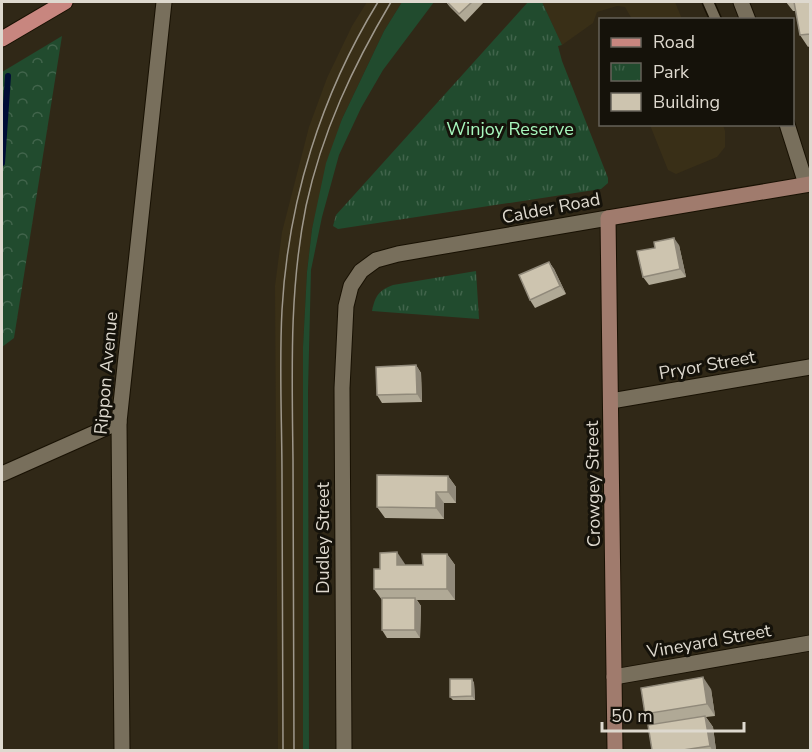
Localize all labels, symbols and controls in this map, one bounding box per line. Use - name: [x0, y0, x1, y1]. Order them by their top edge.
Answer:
- legend: [599, 18, 794, 126]
- text: Road: [653, 30, 695, 54]
- text: Park: [653, 60, 690, 84]
- text: Building: [653, 90, 720, 114]
- park label: Winjoy Reserve: [446, 117, 574, 141]
- street label: Calder Road: [500, 187, 602, 229]
- street label: Rippon Avenue: [89, 311, 123, 435]
- street label: Pryor Street: [657, 345, 758, 385]
- street label: Crowgey Street: [580, 420, 606, 547]
- street label: Dudley Street: [311, 481, 335, 594]
- street label: Vineyard Street: [644, 618, 774, 664]
- scale bar: [602, 695, 744, 733]
- text: 50 m: [611, 704, 653, 728]

